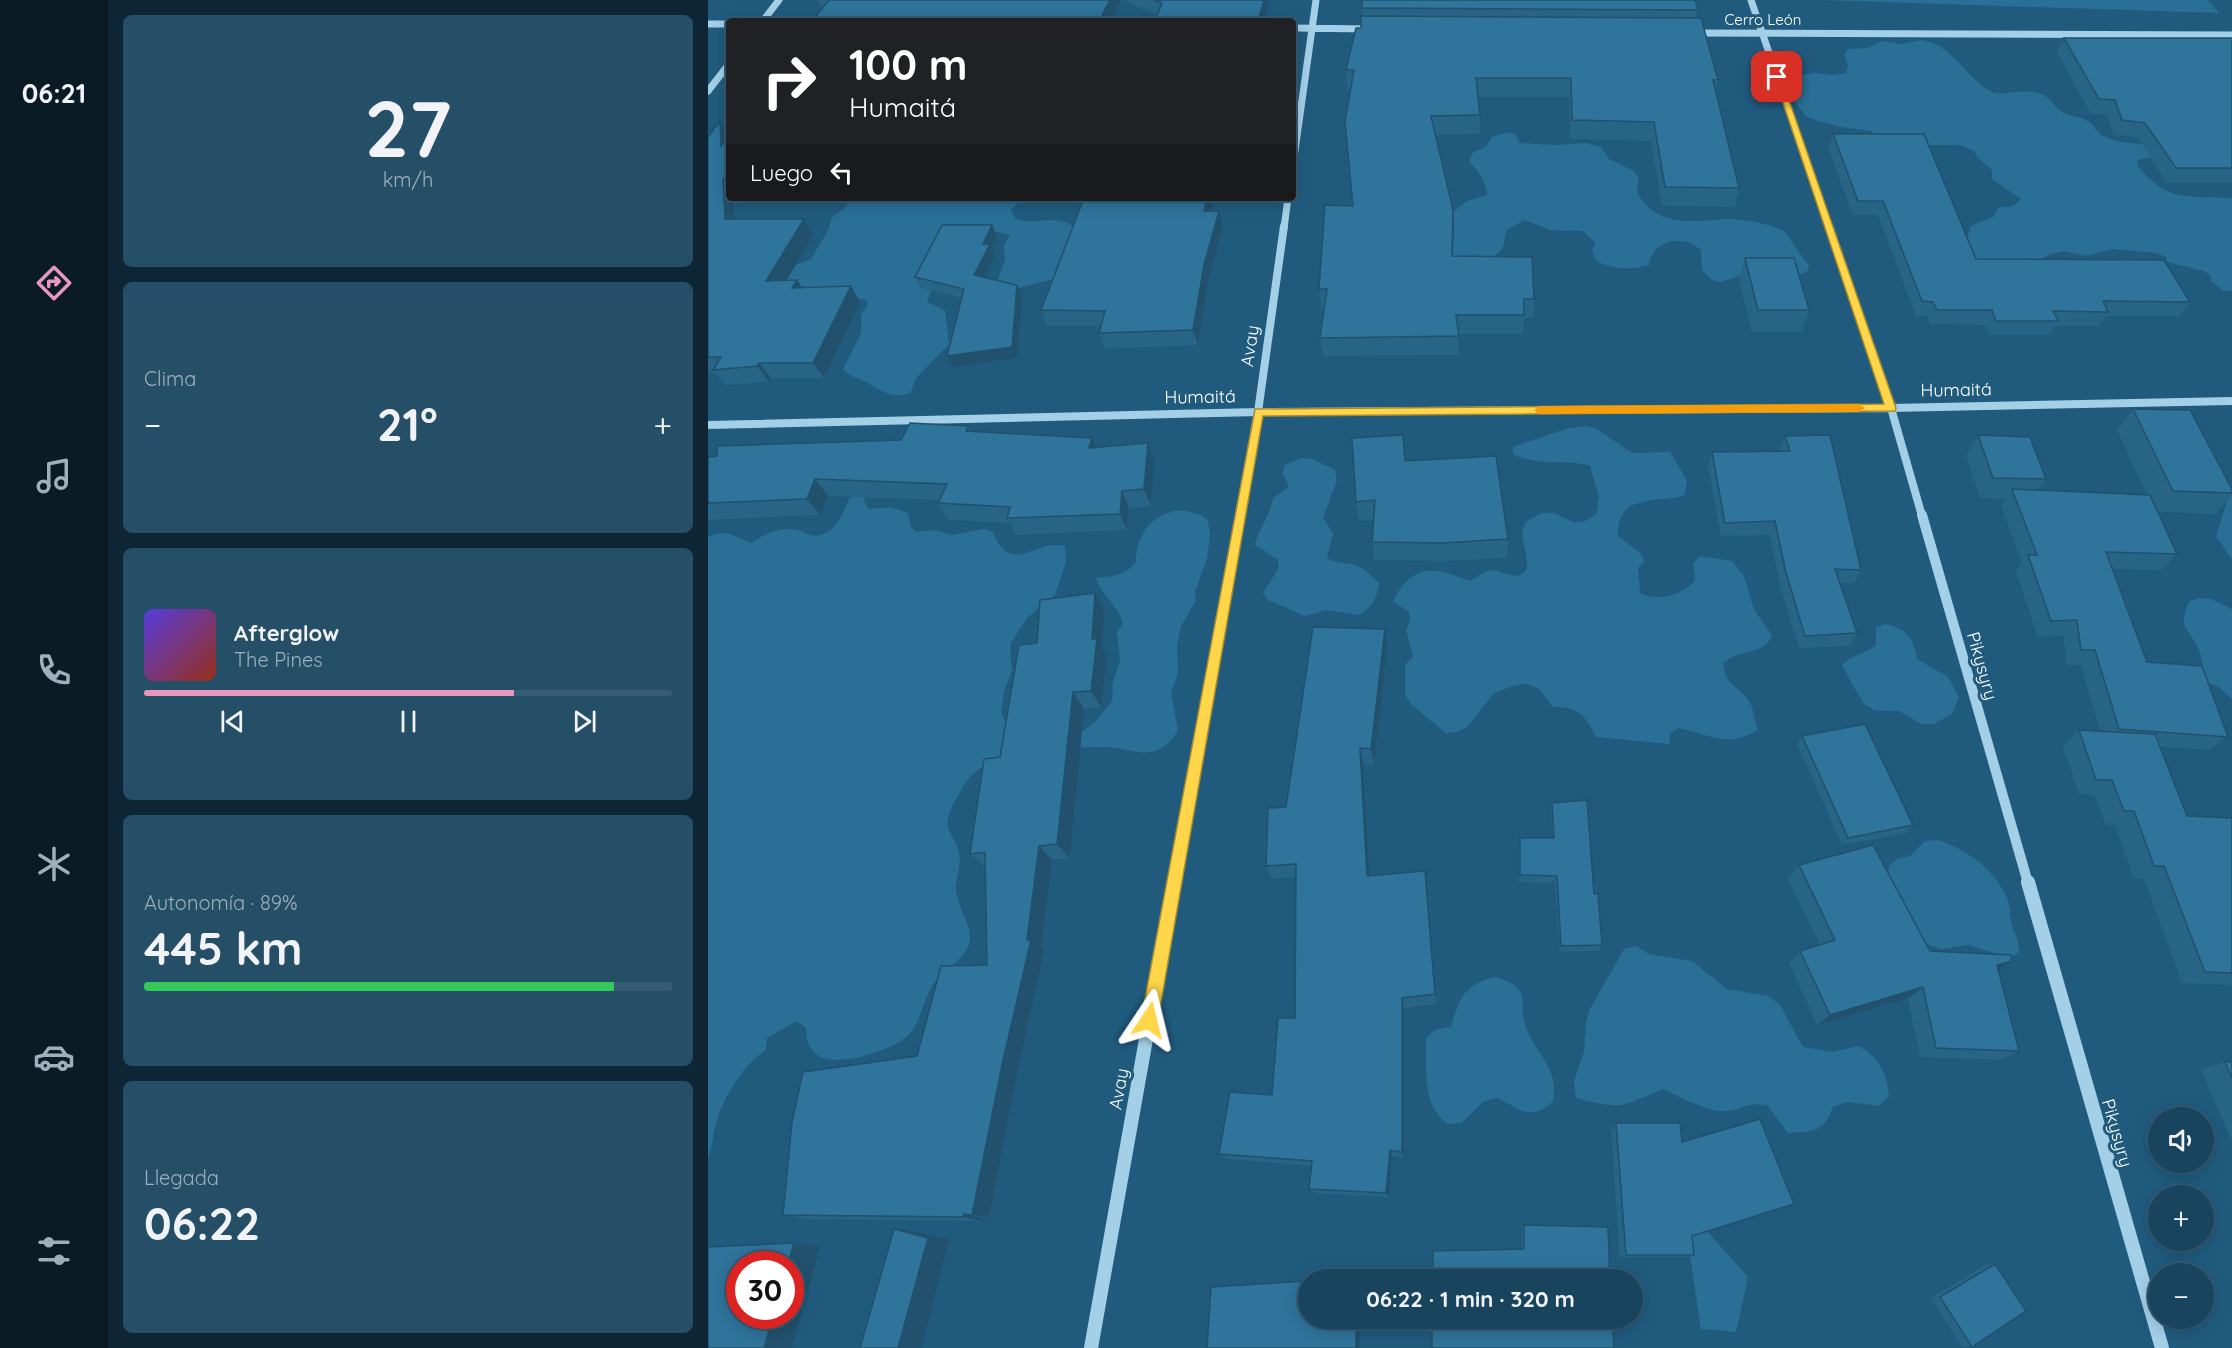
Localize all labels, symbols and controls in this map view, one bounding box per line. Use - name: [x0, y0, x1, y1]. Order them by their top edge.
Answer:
- street label: Cerro León: [1725, 10, 1801, 29]
- text: 100 m: [849, 38, 967, 91]
- icon: right: [750, 42, 828, 120]
- pin: [1751, 51, 1802, 102]
- icon: arrive: [1760, 60, 1793, 93]
- text: 06:21: [22, 76, 86, 110]
- text: 27: [364, 79, 452, 177]
- text: Humaitá: [849, 90, 956, 124]
- icon: left: [825, 156, 858, 189]
- text: Luego: [750, 159, 813, 187]
- text: km/h: [383, 167, 433, 192]
- icon: directions: [33, 262, 75, 304]
- street label: Avay: [1235, 324, 1264, 368]
- text: Clima: [144, 366, 196, 391]
- street label: Humaitá: [1920, 377, 1992, 402]
- street label: Humaitá: [1164, 384, 1236, 409]
- text: 21°: [377, 396, 438, 452]
- text: −: [144, 404, 161, 445]
- text: +: [653, 404, 672, 445]
- icon: music: [33, 455, 75, 497]
- text: Afterglow: [234, 619, 339, 647]
- street label: Pikysyry: [1962, 629, 2003, 703]
- text: The Pines: [234, 647, 323, 672]
- icon: phone: [33, 649, 75, 691]
- icon: previous: [216, 705, 249, 738]
- icon: pause: [392, 705, 425, 738]
- icon: next: [568, 705, 601, 738]
- icon: climate: [33, 843, 75, 885]
- text: Autonomía · 89%: [144, 890, 297, 915]
- text: 445 km: [144, 920, 303, 976]
- position arrow: [1117, 988, 1181, 1052]
- icon: car: [33, 1036, 75, 1078]
- street label: Avay: [1104, 1066, 1133, 1111]
- street label: Pikysyry: [2097, 1096, 2138, 1170]
- map controls: [2148, 1107, 2214, 1329]
- button: sound: [2148, 1107, 2214, 1173]
- text: Llegada: [144, 1165, 219, 1190]
- button: +: [2148, 1185, 2214, 1251]
- text: 06:22: [144, 1195, 260, 1251]
- icon: filters: [33, 1230, 75, 1272]
- speed limit sign: 30: [726, 1251, 804, 1329]
- button: −: [2148, 1263, 2214, 1329]
- text: 06:22 · 1 min · 320 m: [1366, 1285, 1575, 1313]

